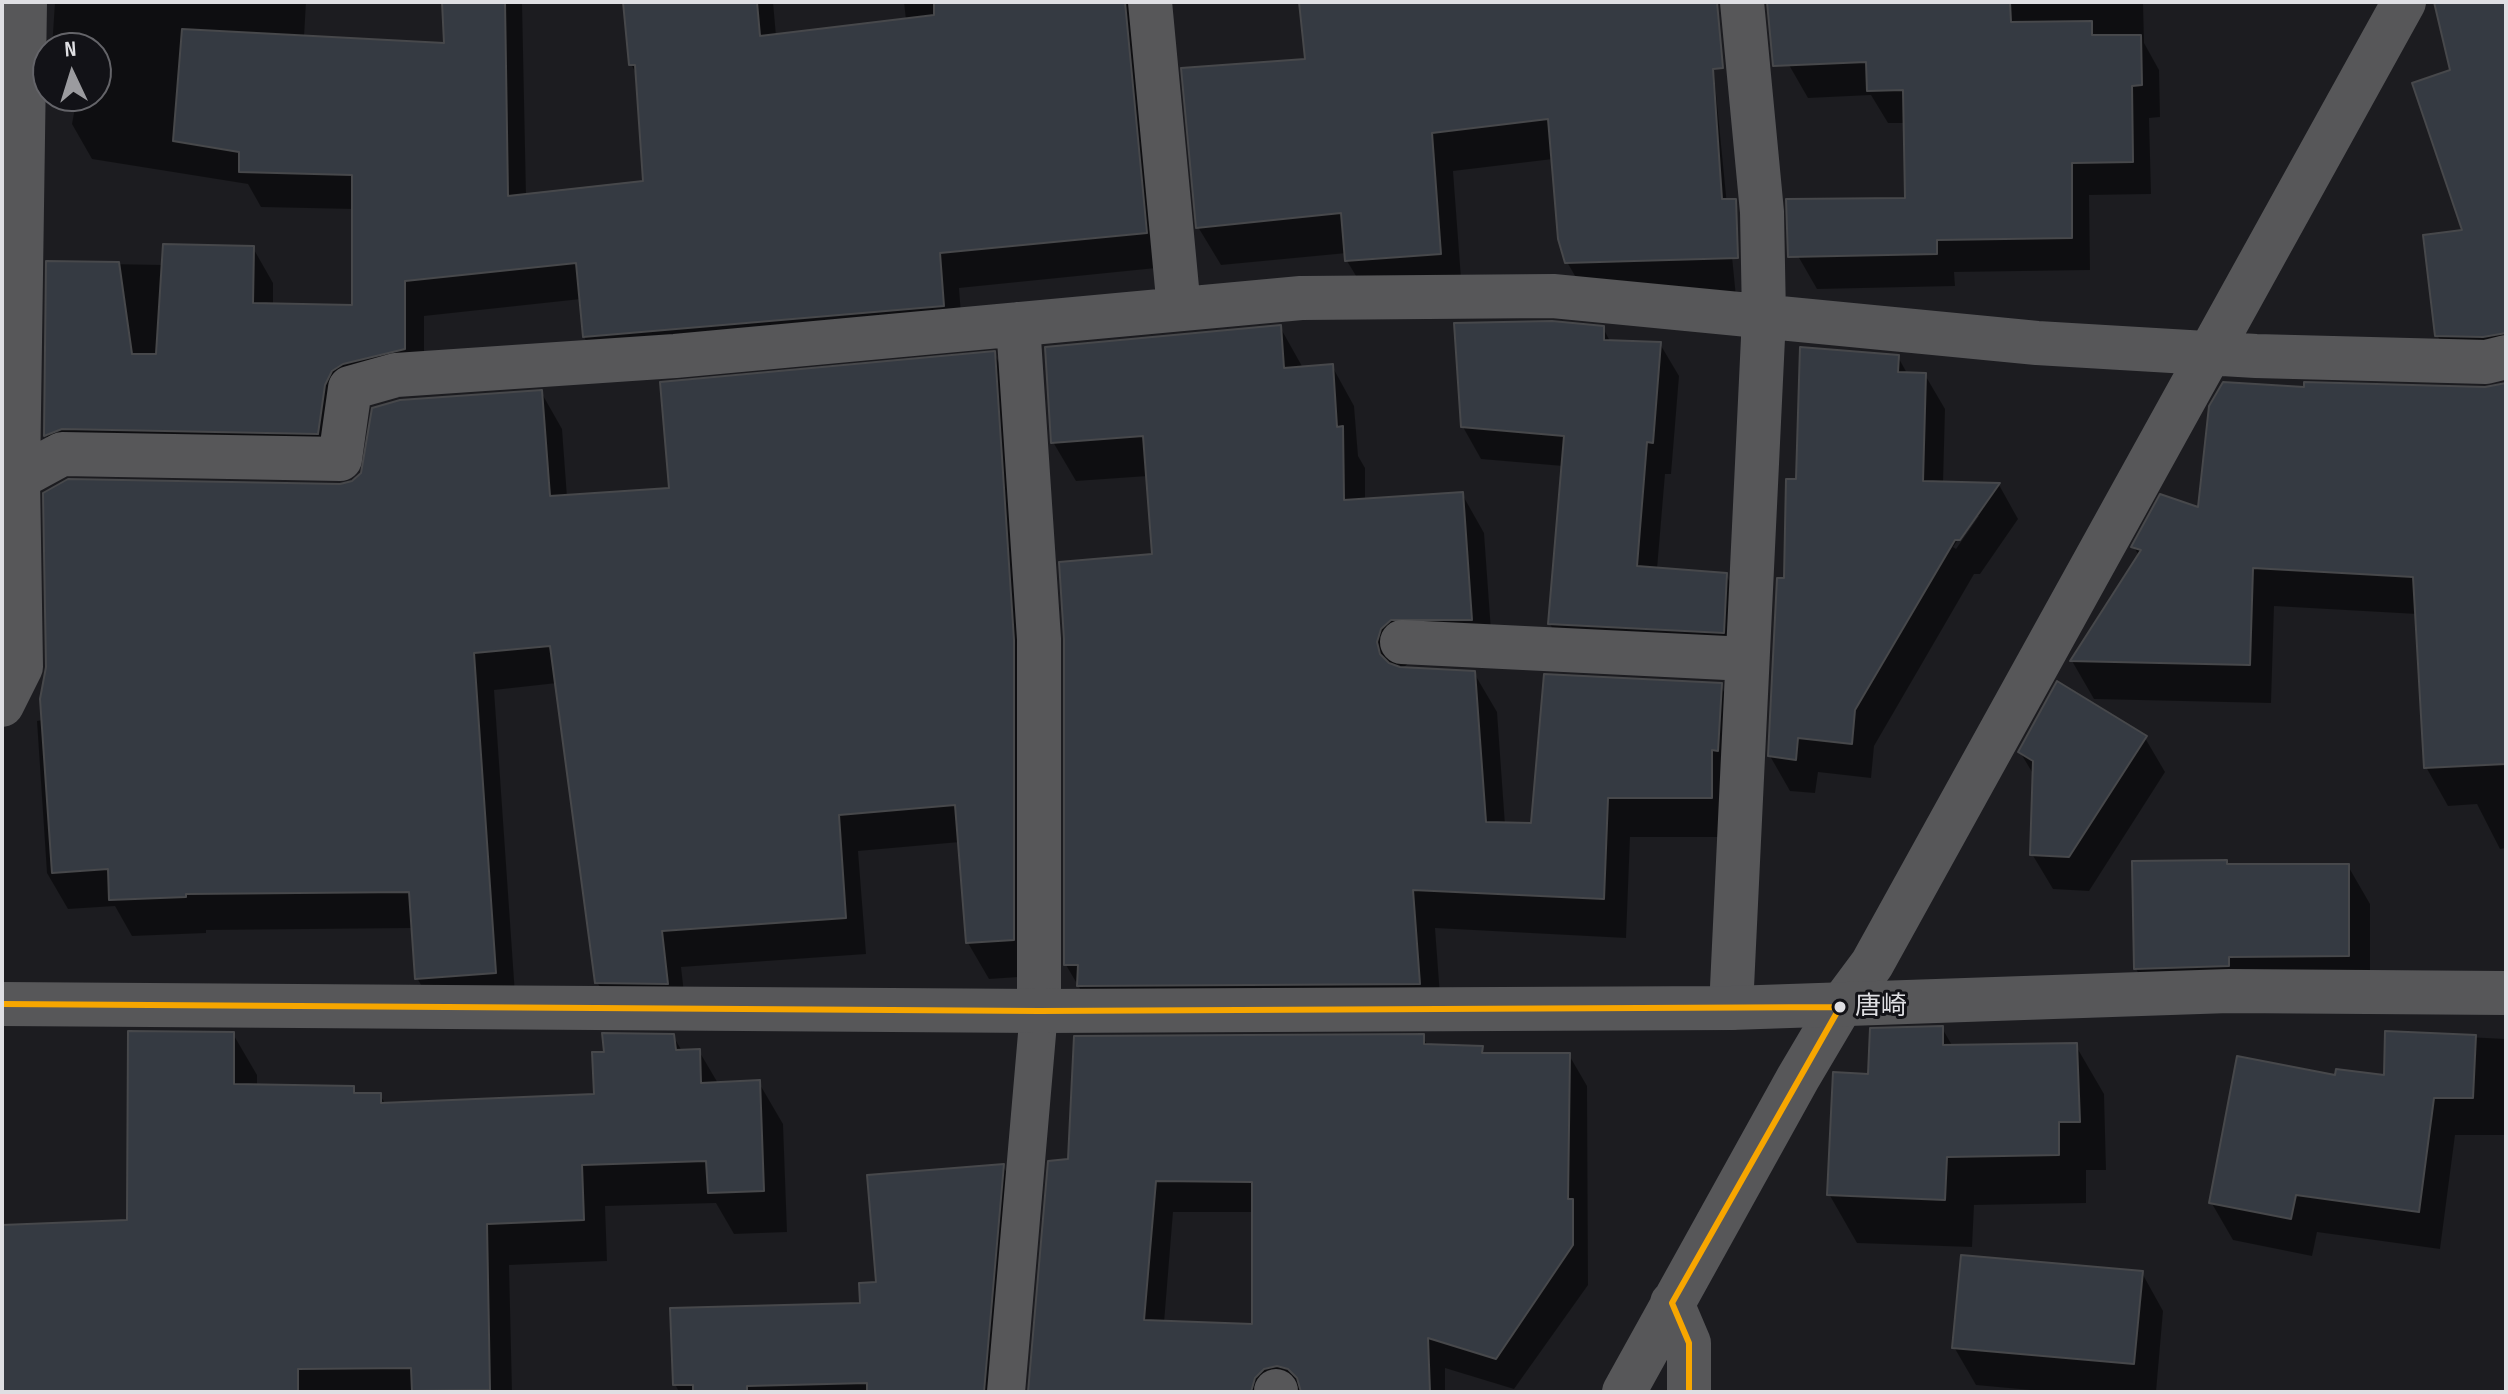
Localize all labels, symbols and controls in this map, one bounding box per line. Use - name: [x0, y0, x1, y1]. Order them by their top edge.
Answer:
- north arrow: [32, 32, 112, 112]
- text: N: [64, 36, 77, 63]
- place label: 唐崎: [1855, 991, 1907, 1023]
- marker: 唐崎: [1832, 999, 1848, 1015]

